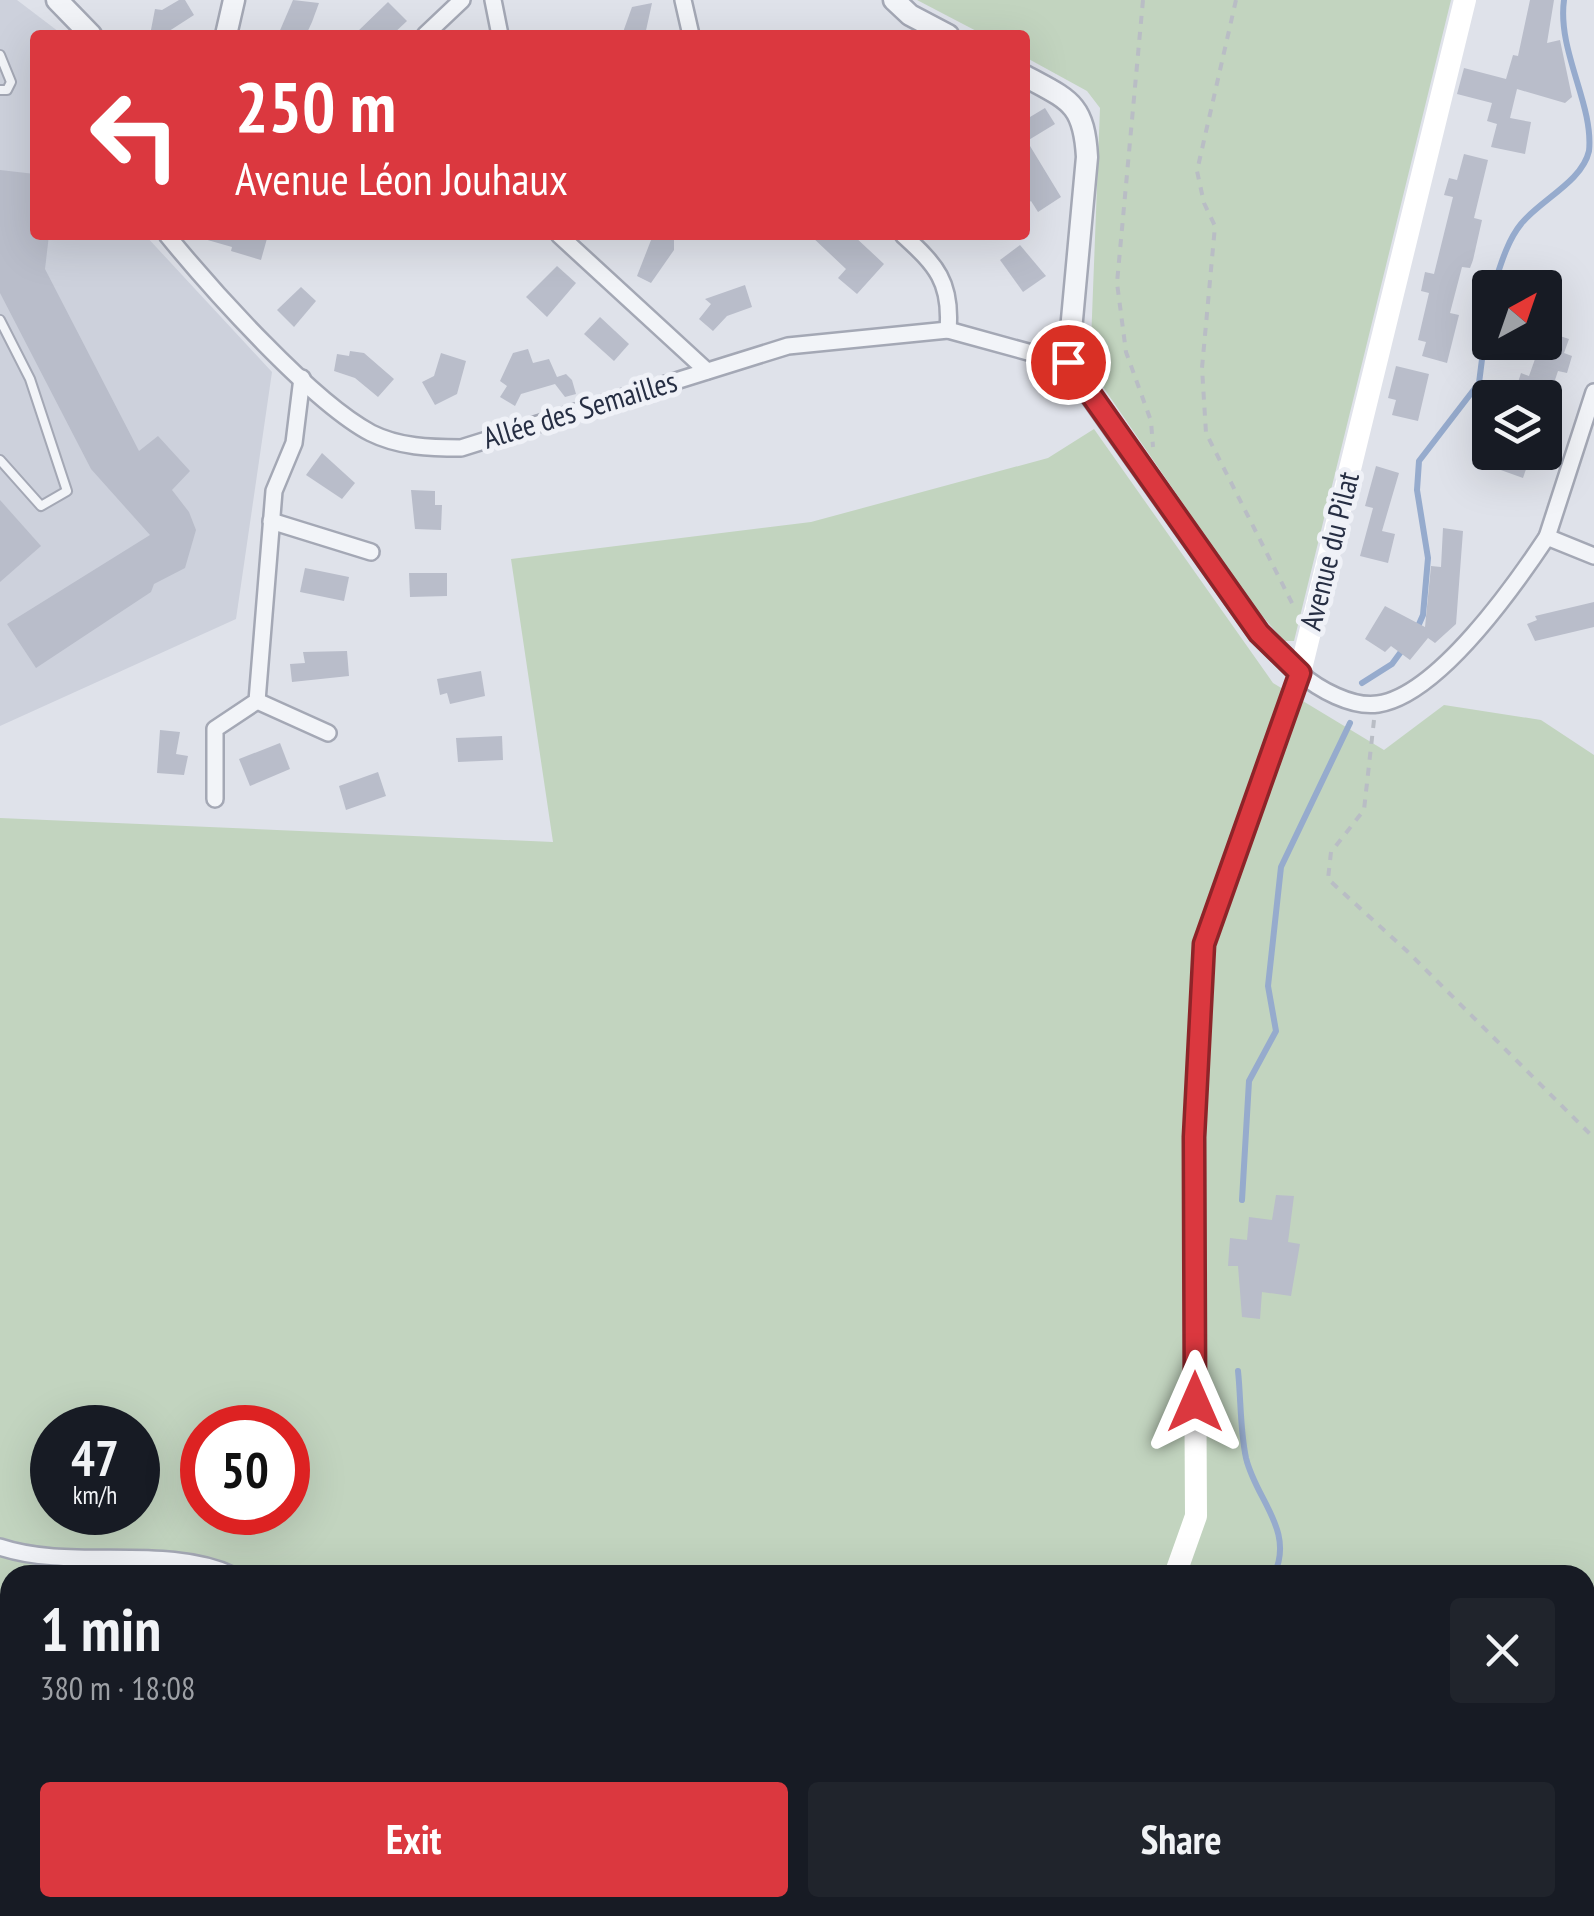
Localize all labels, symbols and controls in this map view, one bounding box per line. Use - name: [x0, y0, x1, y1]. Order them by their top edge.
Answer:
- text: 250 m: [235, 61, 396, 151]
- icon: left: [70, 70, 200, 200]
- text: Avenue Léon Jouhaux: [235, 149, 568, 207]
- north arrow: [1472, 270, 1562, 360]
- map controls: [1472, 270, 1562, 470]
- pin: [1026, 320, 1111, 405]
- icon: arrive: [1041, 335, 1096, 390]
- street label: Allée des Semailles: [478, 361, 681, 457]
- button: layers: [1472, 380, 1562, 470]
- street label: Avenue du Pilat: [1290, 467, 1367, 634]
- position arrow: [1143, 1350, 1247, 1454]
- speed limit sign: 50: [180, 1405, 310, 1535]
- text: 47: [71, 1425, 119, 1490]
- text: km/h: [73, 1479, 117, 1511]
- text: 1 min: [40, 1590, 161, 1668]
- button: close: [1450, 1598, 1555, 1703]
- text: 380 m · 18:08: [40, 1667, 195, 1709]
- button: Exit: [40, 1782, 788, 1897]
- button: Share: [808, 1782, 1555, 1897]

